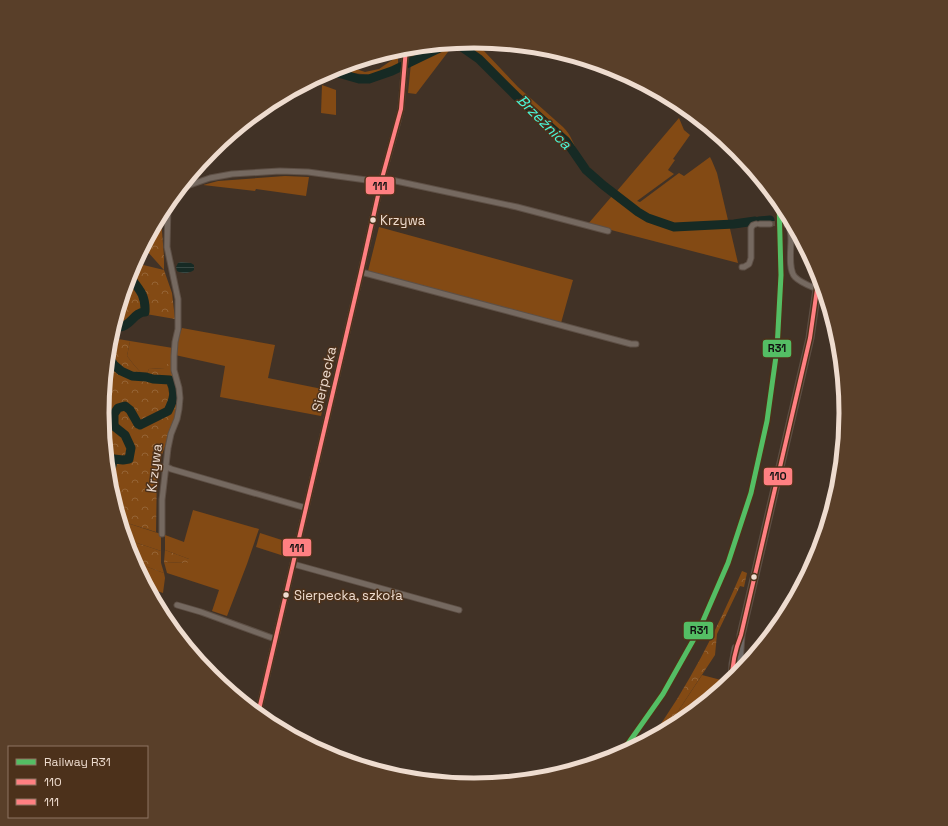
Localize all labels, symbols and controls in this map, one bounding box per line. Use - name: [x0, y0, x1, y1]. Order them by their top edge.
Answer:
- water label: Brzeźnica: [513, 90, 576, 153]
- line badge: 111: [365, 176, 395, 195]
- text: 111: [373, 179, 387, 193]
- place label: Krzywa: [380, 212, 426, 229]
- marker: Krzywa: [368, 215, 378, 225]
- line badge: R31: [762, 339, 792, 358]
- text: R31: [768, 341, 786, 355]
- street label: Sierpecka: [308, 344, 340, 414]
- street label: Krzywa: [142, 443, 166, 493]
- line badge: 110: [763, 467, 793, 486]
- text: 110: [769, 469, 787, 483]
- line badge: 111: [282, 538, 312, 557]
- text: 111: [290, 541, 304, 555]
- unlabelled marker: [749, 572, 759, 582]
- place label: Sierpecka, szkoła: [294, 587, 403, 604]
- marker: Sierpecka, szkoła: [281, 590, 291, 600]
- line badge: R31: [683, 621, 714, 640]
- text: R31: [690, 623, 708, 637]
- legend: [8, 746, 148, 818]
- text: Railway R31: [44, 754, 111, 770]
- text: 110: [44, 774, 62, 790]
- text: 111: [44, 794, 59, 810]

